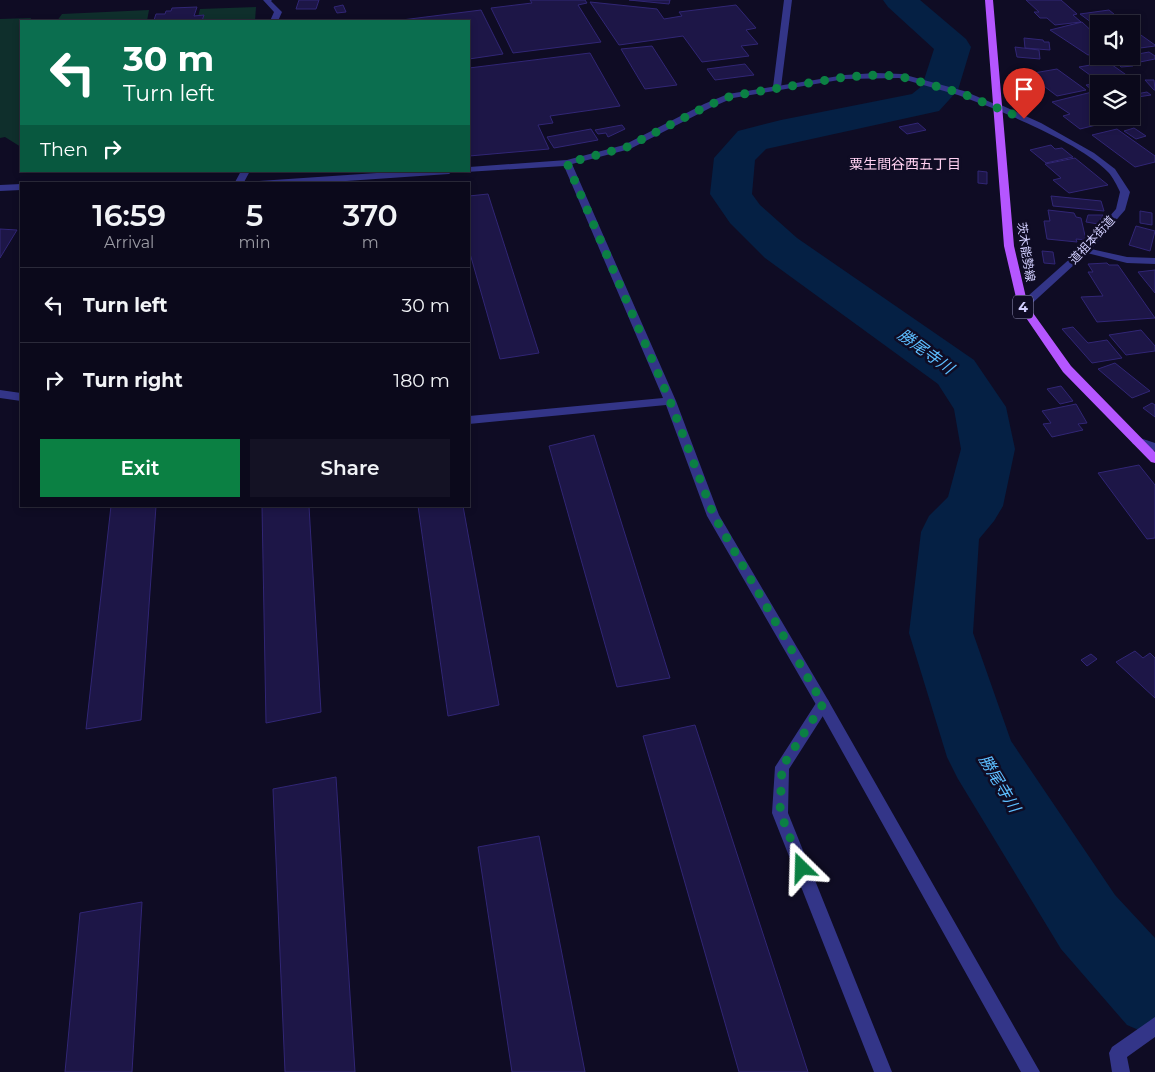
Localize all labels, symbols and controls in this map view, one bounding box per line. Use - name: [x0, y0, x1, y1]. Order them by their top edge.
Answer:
- map controls: [1090, 15, 1140, 125]
- button: sound: [1090, 15, 1140, 65]
- text: 30 m: [123, 37, 214, 80]
- icon: left: [40, 40, 105, 105]
- pin: [1003, 68, 1045, 119]
- icon: arrive: [1010, 75, 1038, 103]
- button: layers: [1090, 75, 1140, 125]
- text: Turn left: [123, 80, 215, 107]
- icon: right: [98, 135, 126, 163]
- text: Then: [40, 138, 88, 161]
- district label: 粟生間谷西五丁目: [849, 155, 961, 173]
- text: 16:59: [92, 197, 166, 234]
- text: 5: [246, 197, 263, 234]
- text: 370: [343, 197, 398, 234]
- street label: 道祖本街道: [1066, 213, 1118, 267]
- street label: 茨木能勢線: [1014, 221, 1039, 283]
- text: Arrival: [104, 233, 154, 252]
- text: min: [238, 233, 271, 252]
- text: m: [362, 233, 379, 252]
- icon: left: [40, 291, 68, 319]
- text: Turn left: [83, 294, 168, 317]
- text: 30 m: [402, 294, 450, 317]
- road number: 4: [1013, 296, 1033, 318]
- water label: 勝尾寺川: [894, 325, 959, 379]
- icon: right: [40, 366, 68, 394]
- text: Turn right: [83, 369, 183, 392]
- text: 180 m: [393, 369, 450, 392]
- button: Exit: [40, 439, 240, 497]
- button: Share: [250, 439, 450, 497]
- water label: 勝尾寺川: [975, 751, 1025, 817]
- position arrow: [775, 841, 827, 893]

